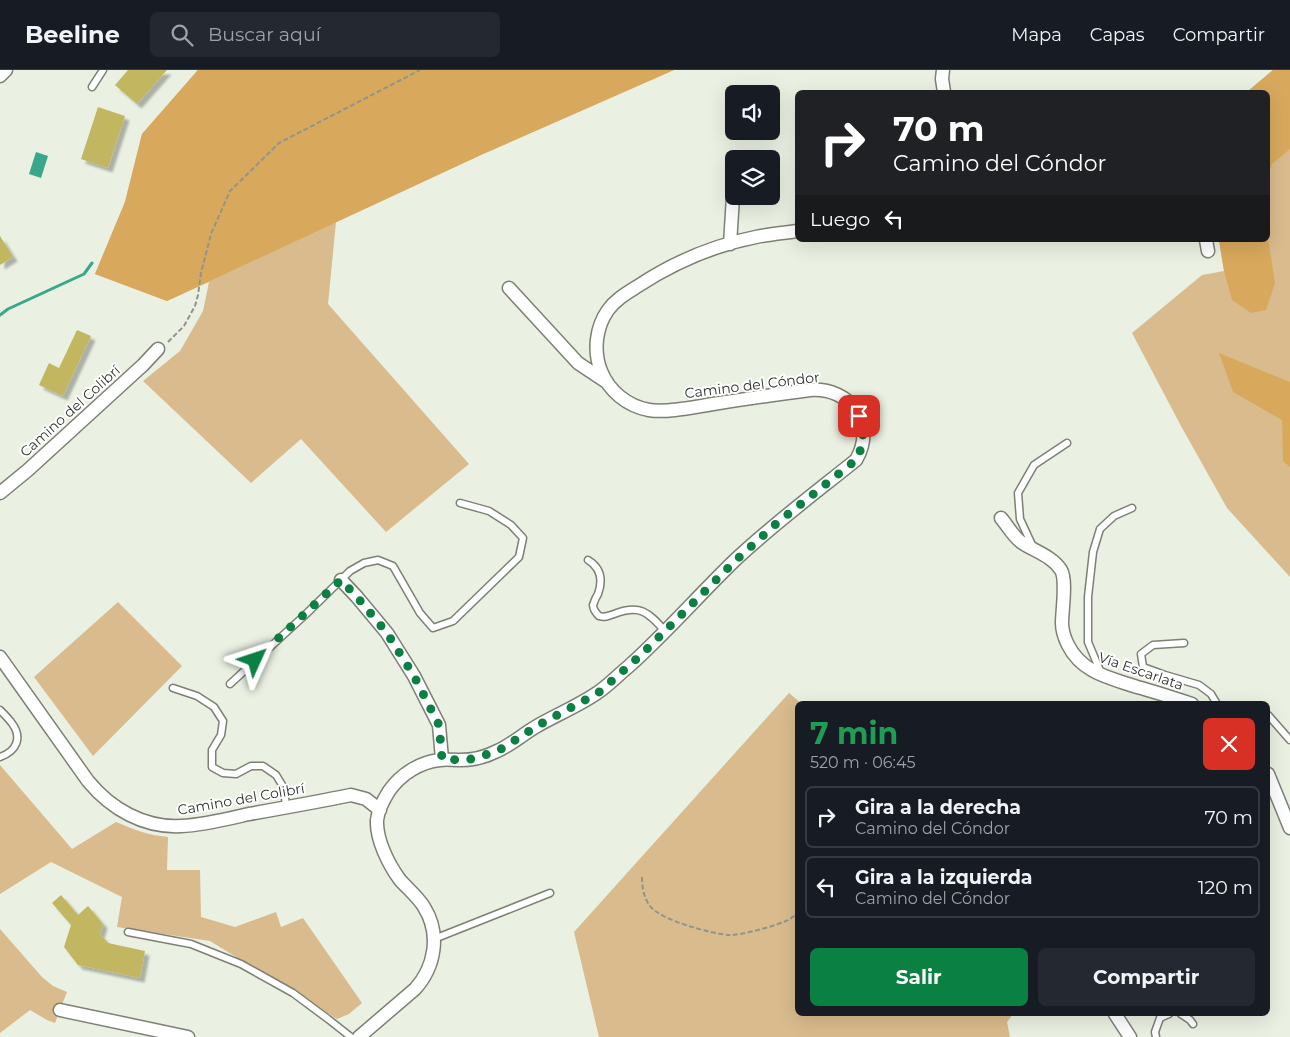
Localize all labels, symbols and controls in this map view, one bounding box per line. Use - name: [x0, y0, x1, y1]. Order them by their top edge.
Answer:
- search box: [150, 12, 500, 57]
- text: Beeline: [25, 20, 120, 49]
- icon: search: [168, 21, 196, 49]
- text: Buscar aquí: [208, 23, 321, 46]
- text: Mapa: [1011, 24, 1062, 46]
- text: Capas: [1090, 24, 1145, 46]
- text: Compartir: [1173, 24, 1265, 46]
- map controls: [725, 85, 780, 205]
- button: sound: [725, 85, 780, 140]
- text: 70 m: [893, 107, 984, 150]
- icon: right: [810, 110, 875, 175]
- button: layers: [725, 150, 780, 205]
- text: Camino del Cóndor: [893, 150, 1106, 177]
- icon: left: [880, 205, 908, 233]
- text: Luego: [810, 208, 870, 231]
- street label: Camino del Colibrí: [16, 360, 125, 461]
- street label: Camino del Cóndor: [684, 368, 821, 402]
- pin: [838, 395, 880, 437]
- icon: arrive: [845, 402, 873, 430]
- position arrow: [228, 633, 280, 685]
- street label: Vía Escarlata: [1096, 648, 1186, 694]
- text: 7 min: [810, 715, 898, 752]
- button: close: [1203, 718, 1255, 770]
- text: 520 m · 06:45: [810, 753, 916, 772]
- street label: Camino del Colibrí: [176, 779, 307, 819]
- text: Gira a la derecha: [855, 796, 1021, 819]
- icon: right: [812, 803, 840, 831]
- text: 70 m: [1204, 806, 1253, 829]
- text: Camino del Cóndor: [855, 819, 1010, 838]
- text: Gira a la izquierda: [855, 866, 1033, 889]
- icon: left: [812, 873, 840, 901]
- text: 120 m: [1198, 876, 1253, 899]
- text: Camino del Cóndor: [855, 889, 1010, 908]
- button: Salir: [810, 948, 1028, 1006]
- button: Compartir: [1038, 948, 1255, 1006]

